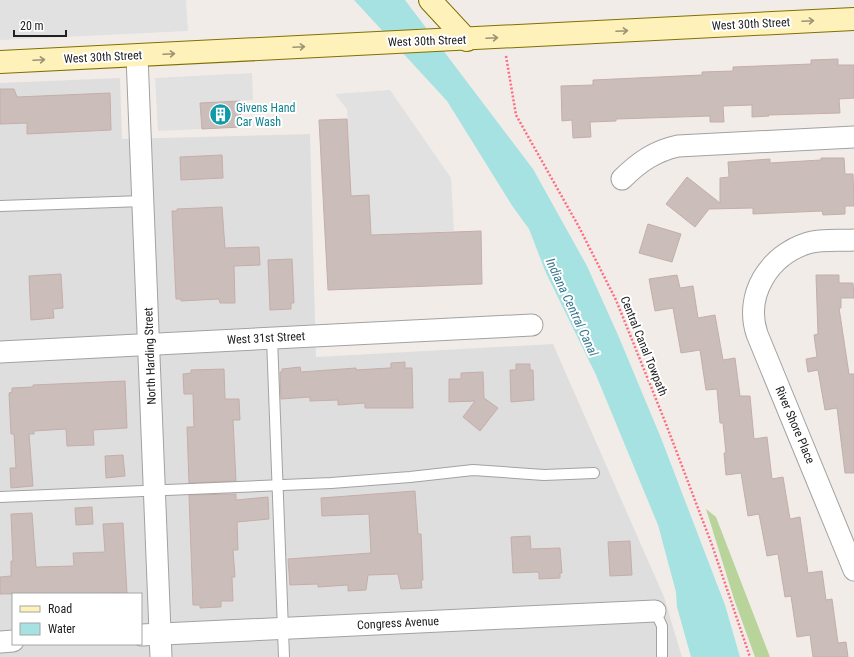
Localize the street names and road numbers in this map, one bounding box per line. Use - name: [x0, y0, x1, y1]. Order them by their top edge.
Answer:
- street label: West 30th Street: [711, 15, 791, 33]
- street label: West 30th Street: [388, 33, 467, 49]
- street label: West 30th Street: [63, 48, 143, 66]
- street label: Central Canal Towpath: [618, 294, 670, 398]
- street label: North Harding Street: [141, 307, 159, 405]
- street label: West 31st Street: [227, 329, 306, 347]
- street label: River Shore Place: [772, 384, 818, 466]
- street label: Congress Avenue: [357, 614, 440, 632]

